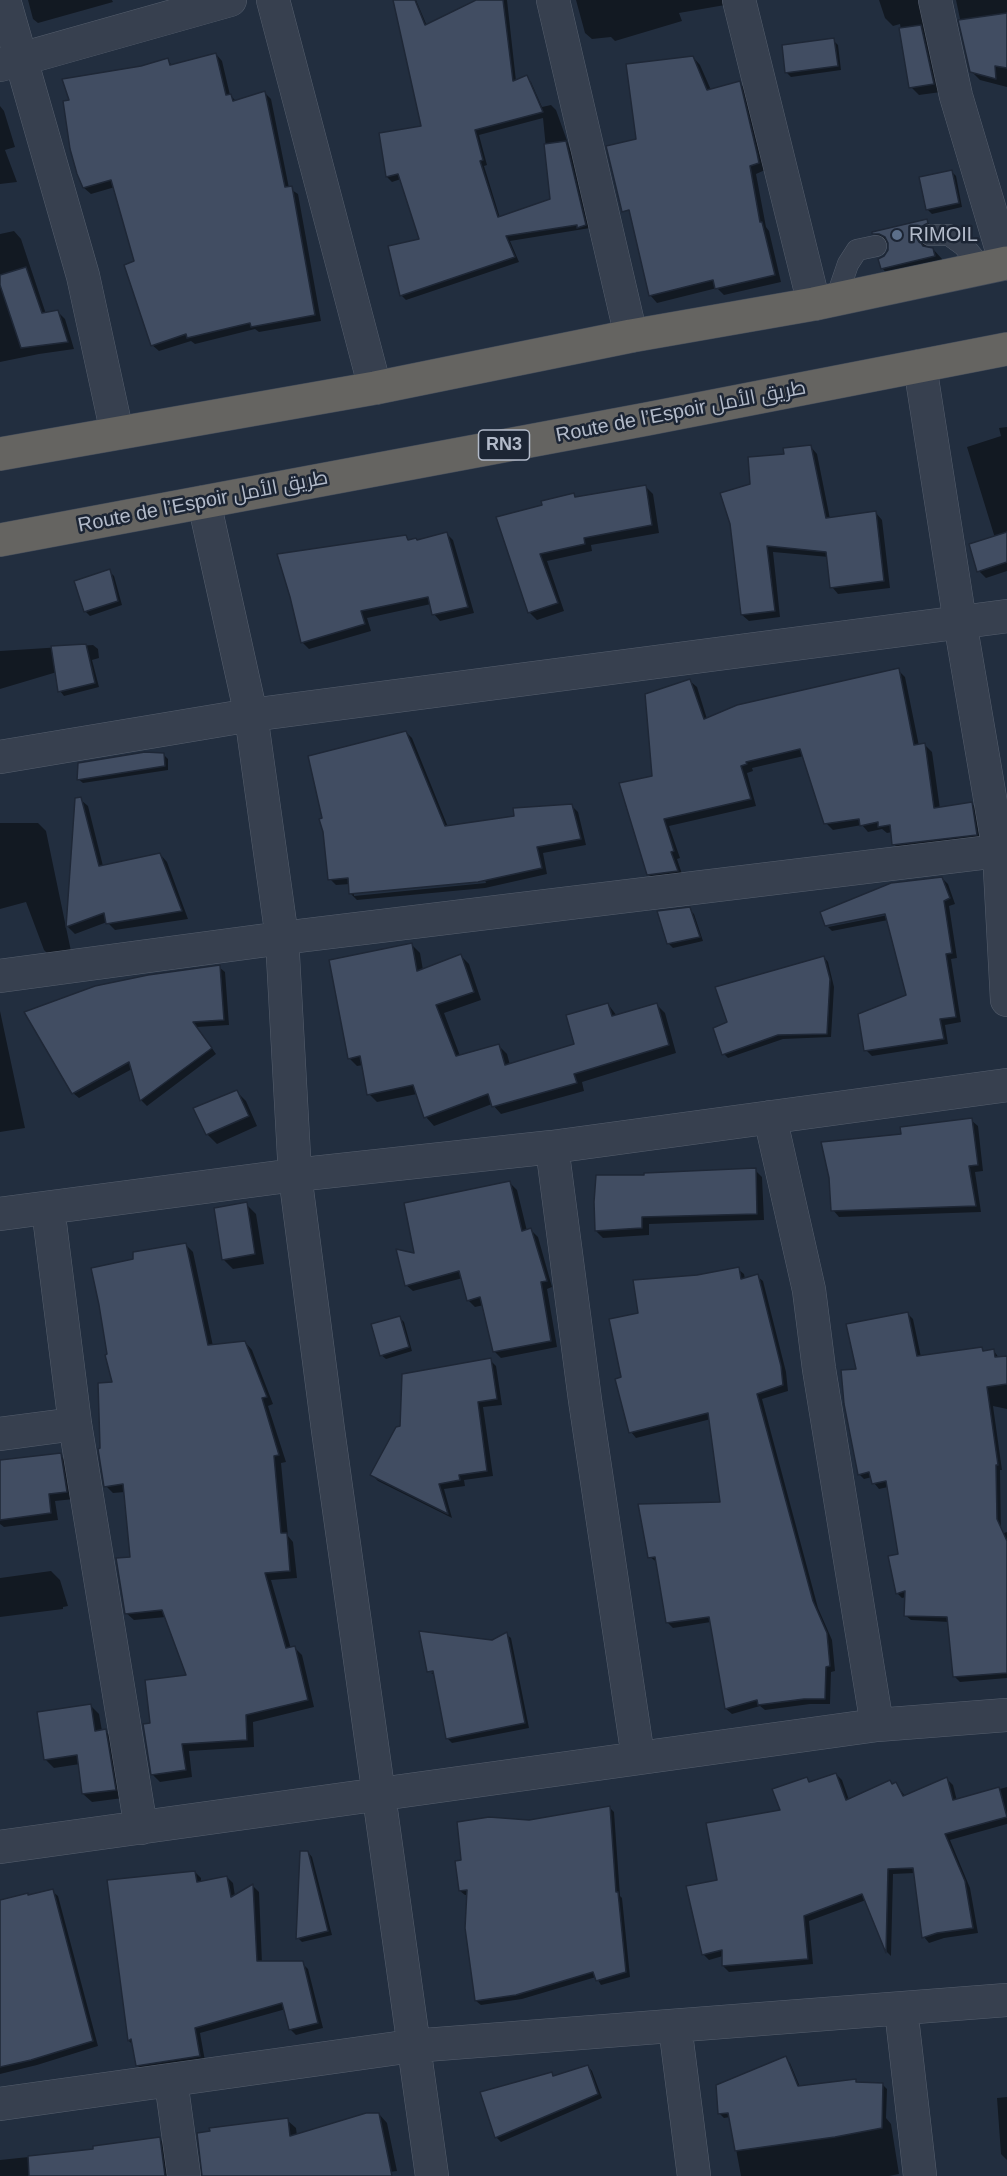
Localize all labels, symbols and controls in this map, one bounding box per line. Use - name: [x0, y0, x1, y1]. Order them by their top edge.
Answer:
- place label: RIMOIL: [909, 223, 978, 247]
- marker: RIMOIL: [890, 228, 904, 242]
- street label: Route de l’Espoir طريق الأمل: [554, 376, 808, 448]
- road number: RN3: [478, 430, 530, 460]
- street label: Route de l’Espoir طريق الأمل: [76, 466, 330, 538]

